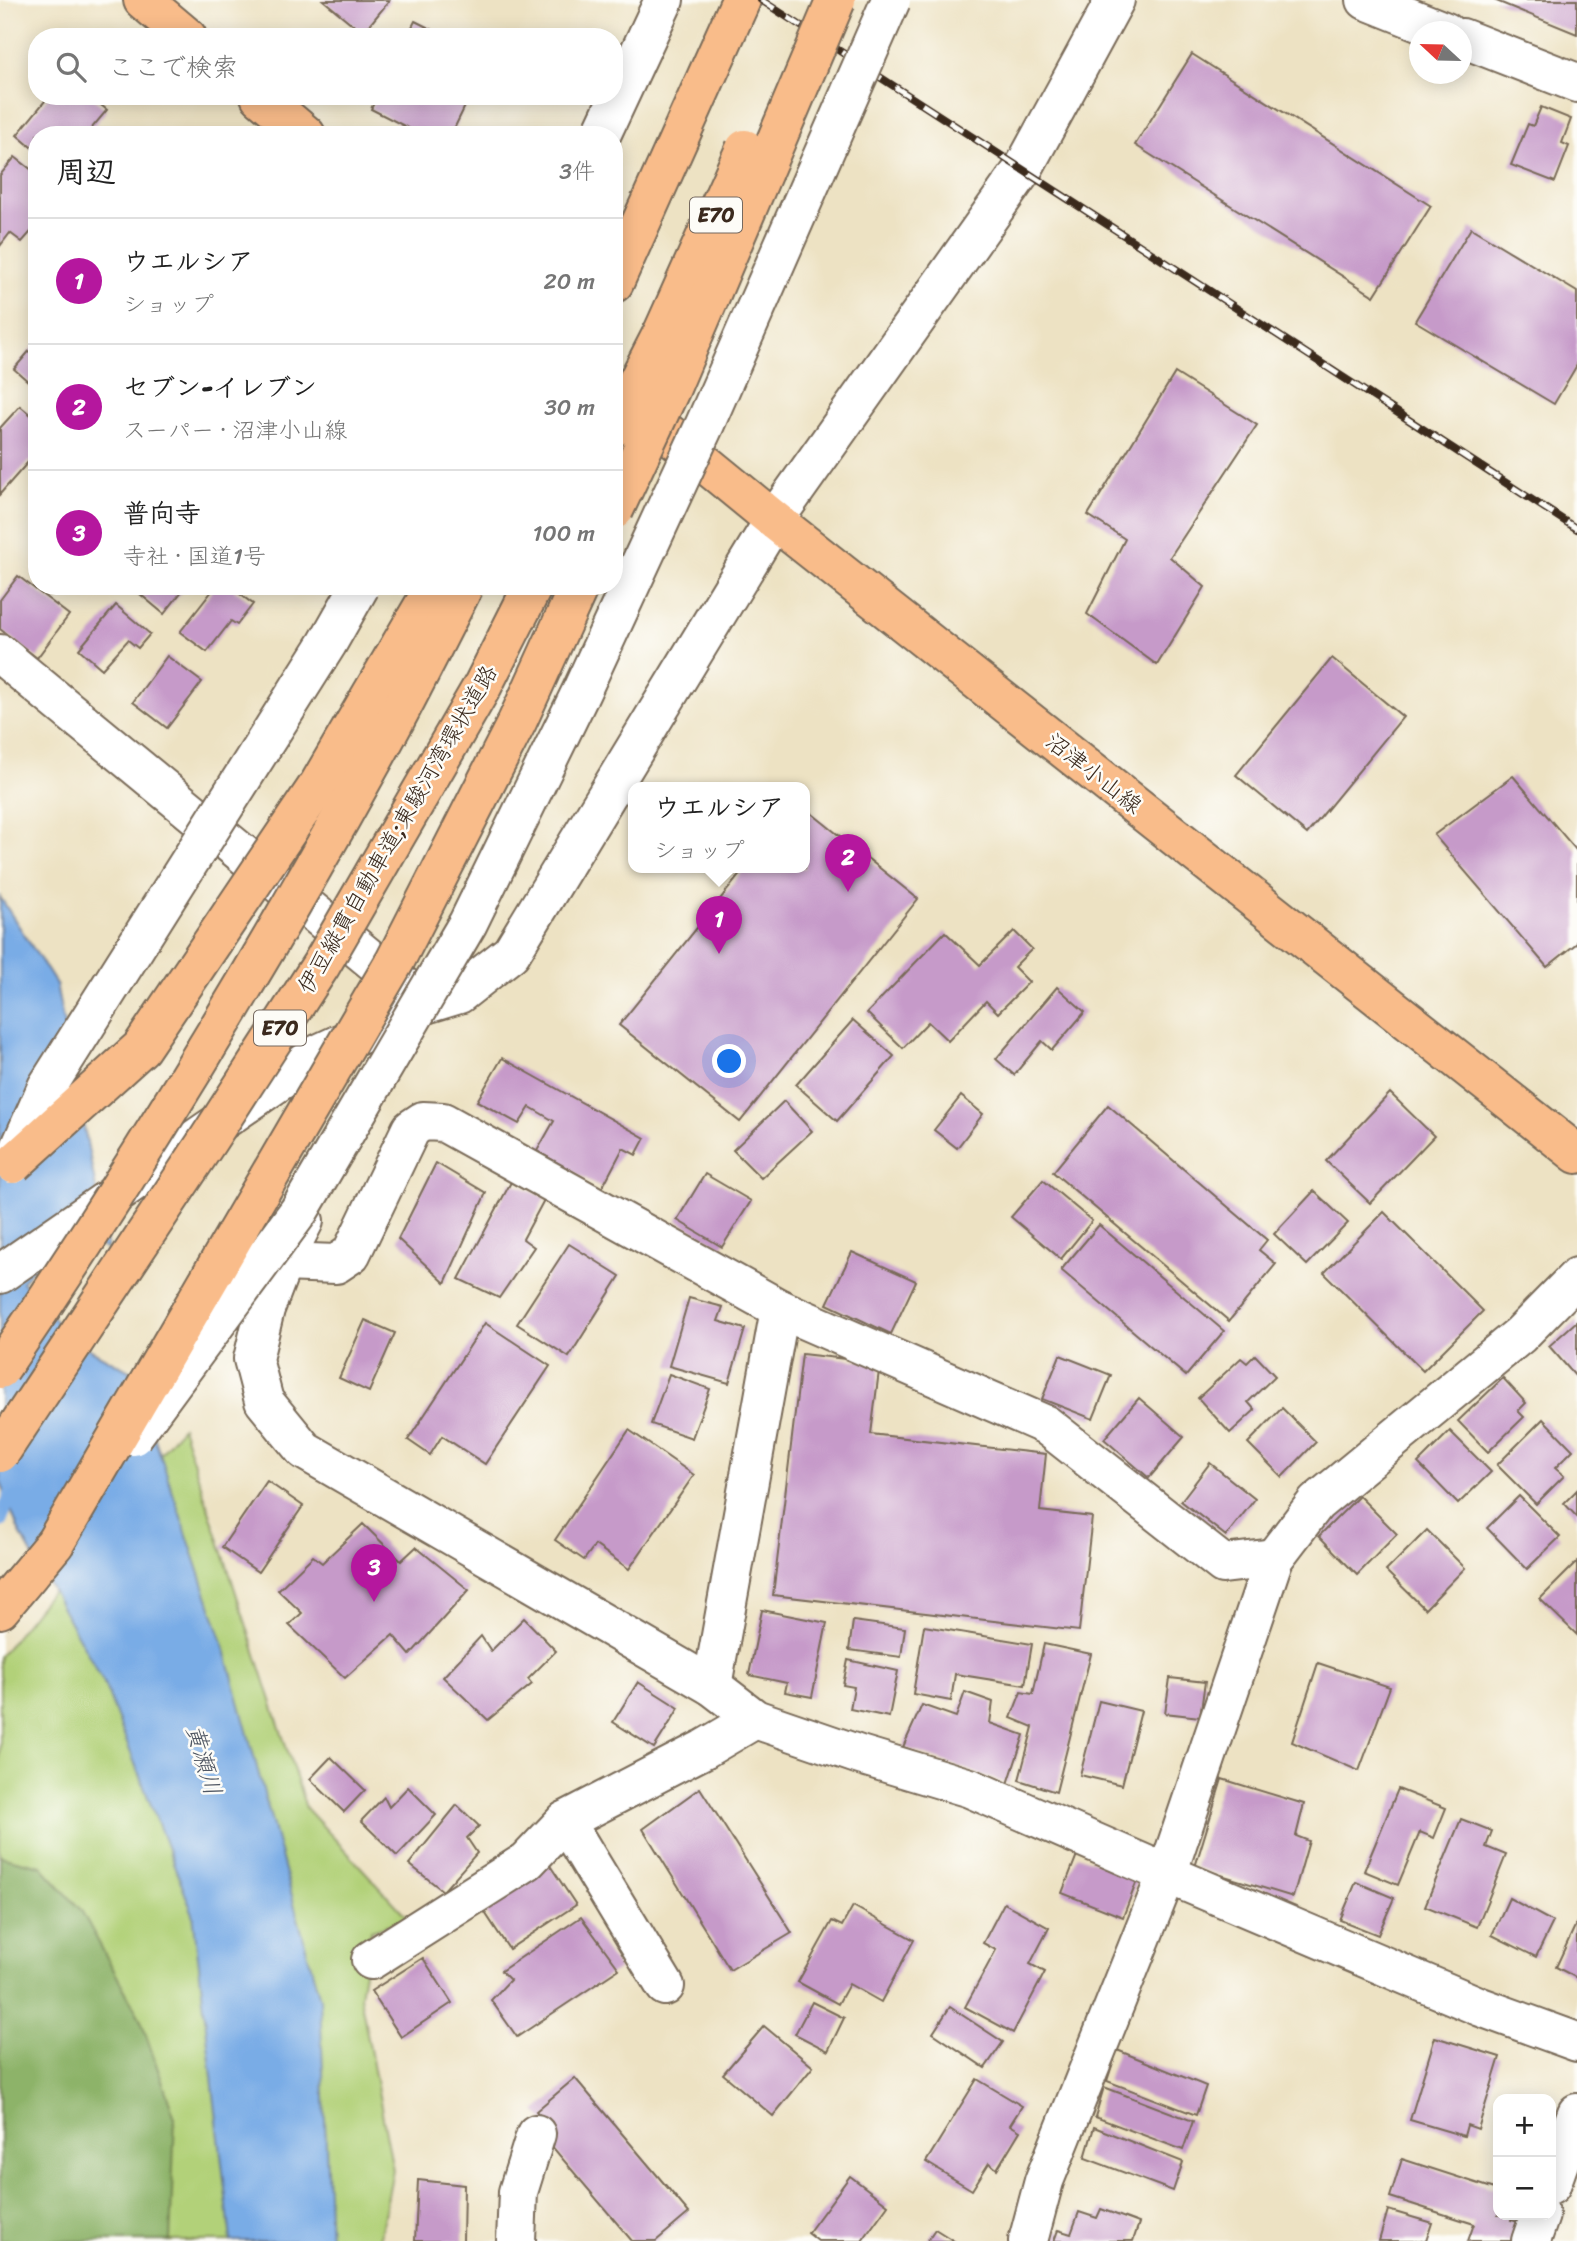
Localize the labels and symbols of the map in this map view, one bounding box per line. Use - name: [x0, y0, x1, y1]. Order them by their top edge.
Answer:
- north arrow: [1409, 21, 1472, 84]
- road number: E70: [690, 198, 742, 232]
- street label: 伊豆縦貫自動車道;東駿河湾環状道路: [286, 657, 509, 1002]
- street label: 沼津小山線: [1036, 722, 1152, 825]
- pin: 2: [825, 834, 871, 892]
- pin: 1: [696, 896, 742, 954]
- road number: E70: [254, 1010, 306, 1046]
- your location: [712, 1044, 746, 1078]
- pin: 3: [351, 1544, 397, 1602]
- water label: 黄瀬川: [174, 1720, 234, 1800]

